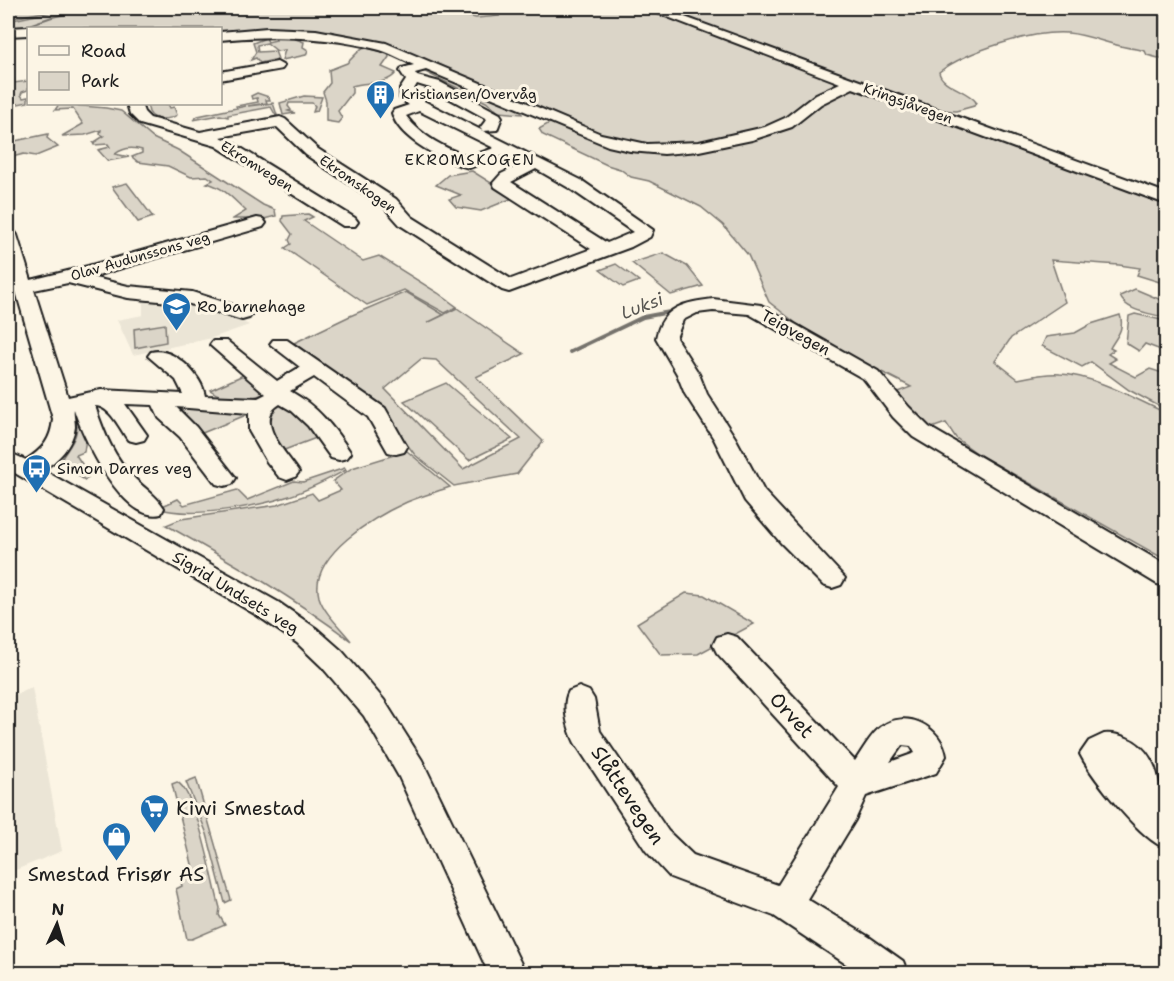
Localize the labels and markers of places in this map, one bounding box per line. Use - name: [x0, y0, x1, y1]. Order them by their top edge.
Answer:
- building icon: Kristiansen/Overvåg: [364, 78, 396, 120]
- place label: Kristiansen/Overvåg: [401, 85, 537, 103]
- school or university icon: Ro barnehage: [160, 290, 192, 332]
- place label: Ro barnehage: [197, 296, 306, 317]
- bus stop icon: Simon Darres veg: [20, 452, 52, 494]
- place label: Simon Darres veg: [57, 458, 192, 479]
- supermarket icon: Kiwi Smestad: [139, 792, 171, 834]
- place label: Kiwi Smestad: [176, 795, 306, 821]
- shop icon: Smestad Frisør AS: [100, 820, 132, 862]
- place label: Smestad Frisør AS: [28, 861, 204, 887]

